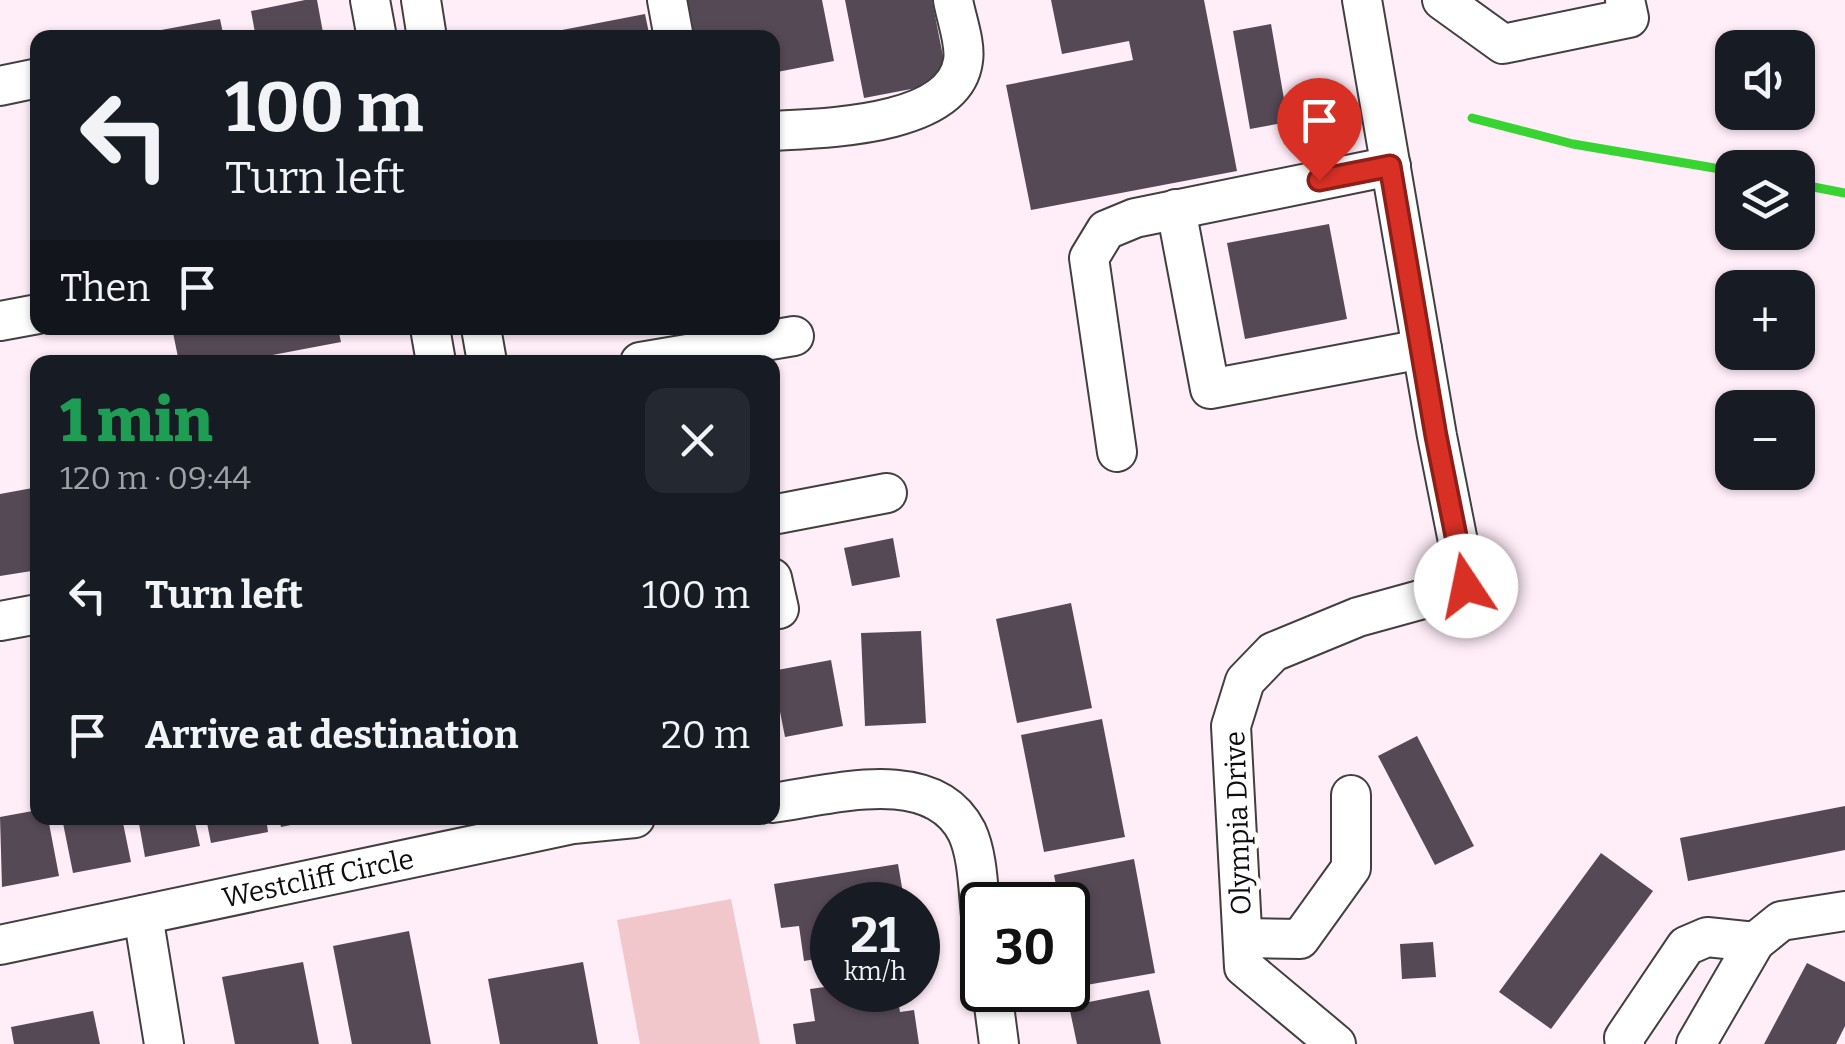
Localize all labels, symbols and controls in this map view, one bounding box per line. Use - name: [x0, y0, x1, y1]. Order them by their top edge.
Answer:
- map controls: [1715, 30, 1815, 490]
- button: sound: [1715, 30, 1815, 130]
- text: 100 m: [225, 66, 424, 150]
- icon: left: [60, 70, 190, 200]
- pin: [1277, 78, 1362, 181]
- icon: arrive: [1292, 93, 1347, 148]
- button: layers: [1715, 150, 1815, 250]
- text: Turn left: [225, 151, 405, 205]
- icon: arrive: [170, 260, 225, 315]
- text: Then: [60, 265, 150, 311]
- button: +: [1715, 270, 1815, 370]
- text: 1 min: [60, 385, 213, 457]
- button: close: [645, 388, 750, 493]
- button: −: [1715, 390, 1815, 490]
- text: 120 m · 09:44: [60, 459, 251, 497]
- position arrow: [1414, 534, 1518, 638]
- icon: left: [60, 568, 115, 623]
- text: Turn left: [145, 572, 303, 618]
- text: 100 m: [642, 572, 750, 618]
- icon: arrive: [60, 708, 115, 763]
- text: Arrive at destination: [145, 712, 518, 758]
- text: 20 m: [661, 712, 750, 758]
- street label: Olympia Drive: [1218, 730, 1258, 916]
- street label: Westcliff Circle: [219, 842, 417, 914]
- speed limit sign: 30: [960, 882, 1090, 1012]
- text: 21: [850, 905, 900, 965]
- text: km/h: [844, 957, 906, 987]

